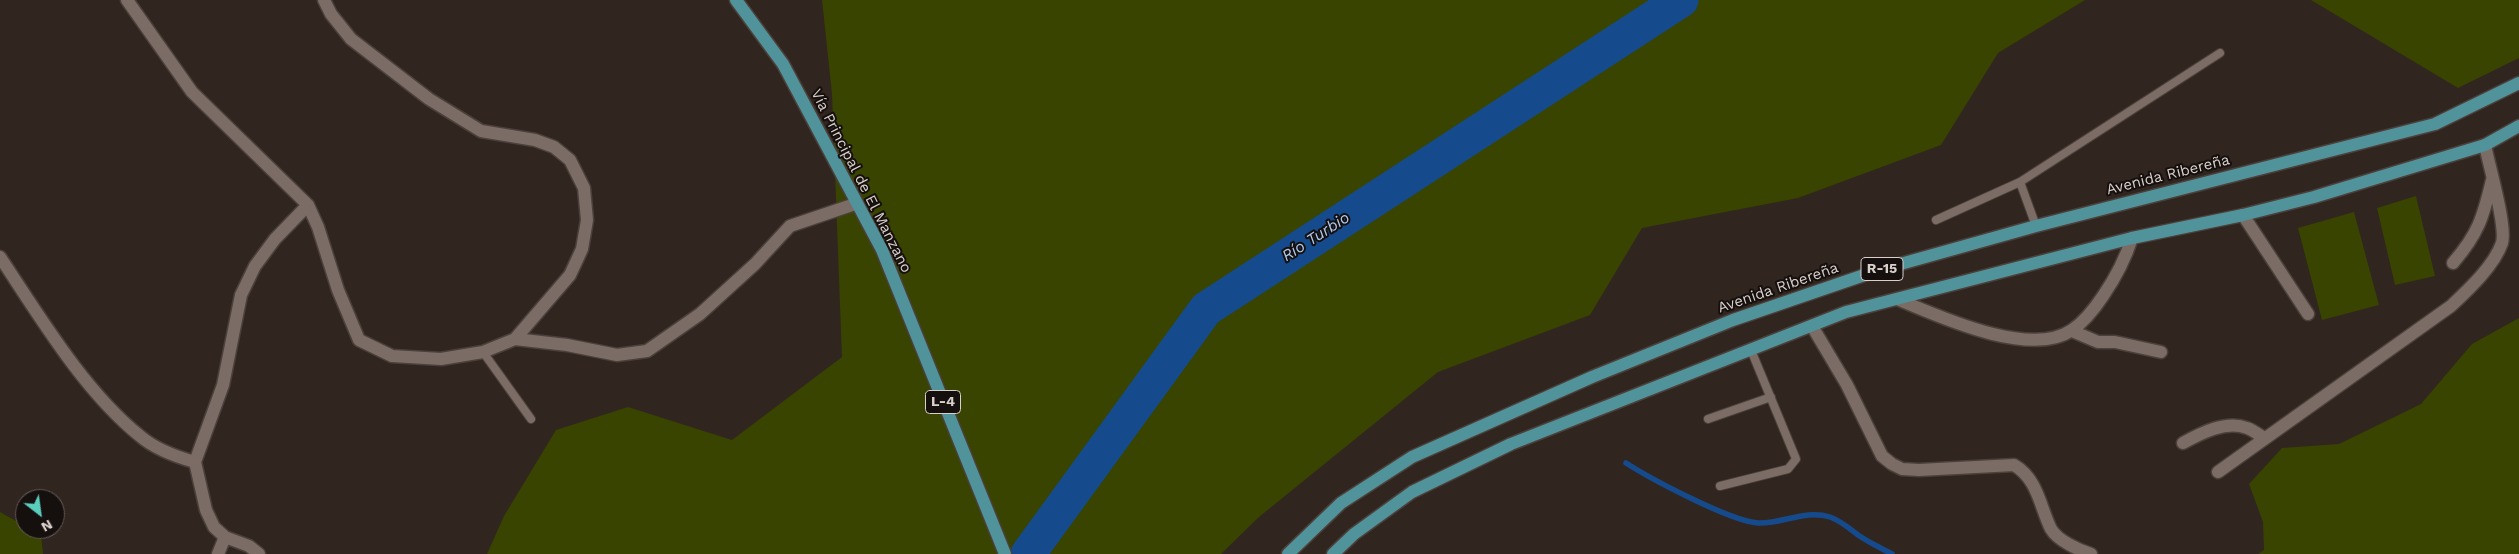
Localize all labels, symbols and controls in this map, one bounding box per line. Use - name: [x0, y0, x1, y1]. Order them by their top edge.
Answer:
- street label: Vía Principal de El Manzano: [807, 86, 915, 276]
- street label: Avenida Ribereña: [2104, 151, 2232, 199]
- water label: Río Turbio: [1279, 208, 1353, 266]
- road number: R-15: [1861, 258, 1903, 280]
- street label: Avenida Ribereña: [1715, 259, 1841, 317]
- road number: L-4: [926, 391, 960, 414]
- north arrow: [15, 489, 65, 539]
- text: N: [39, 517, 55, 536]

